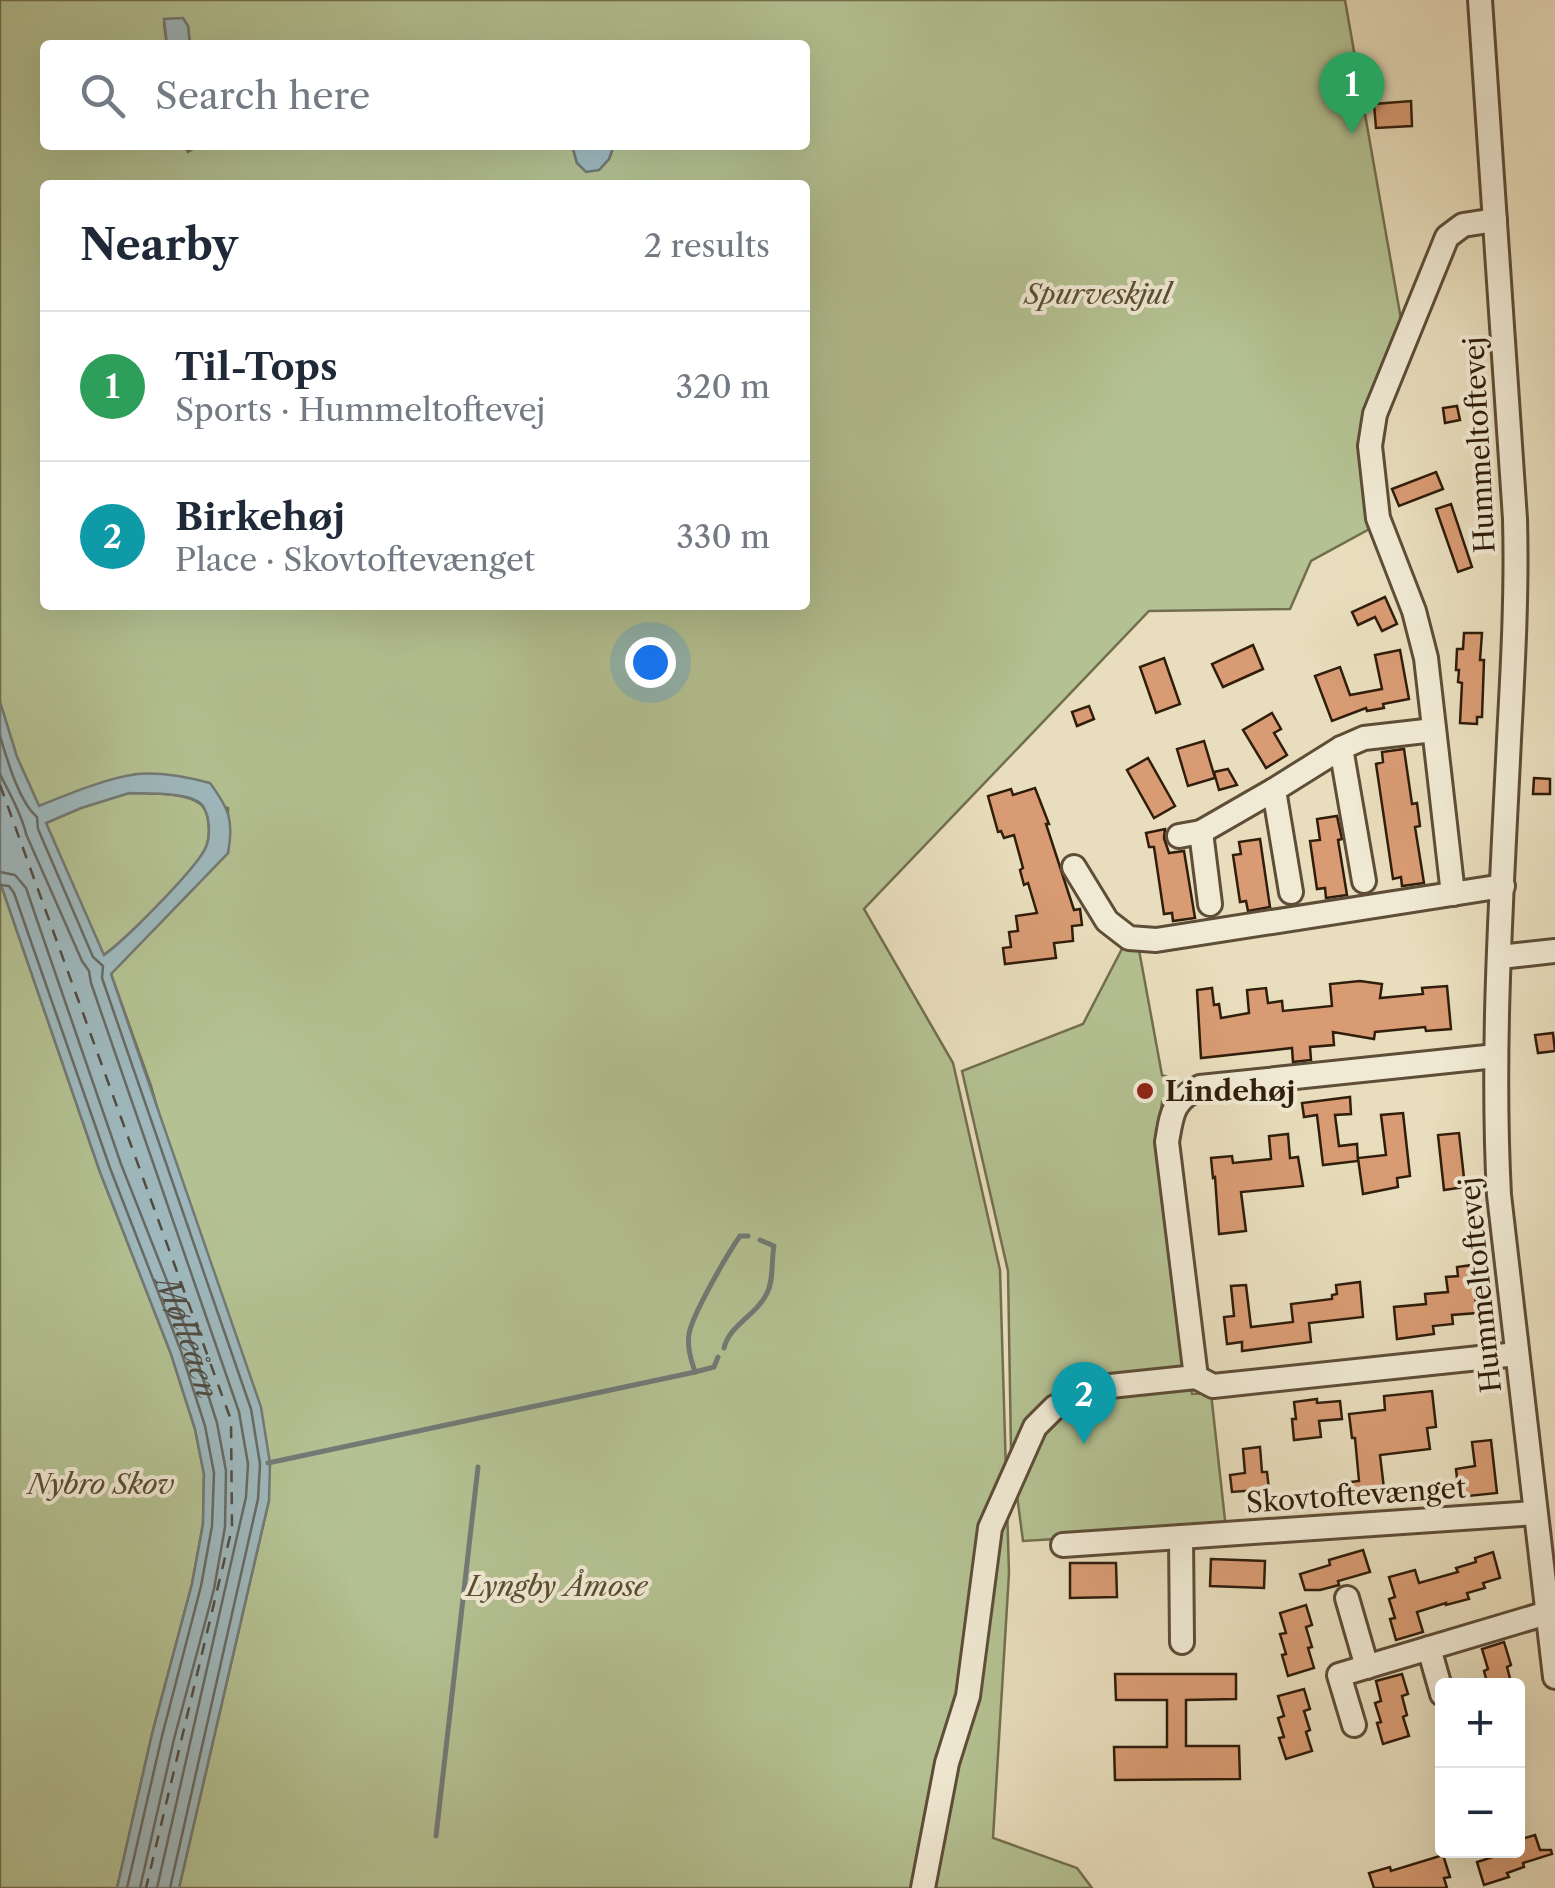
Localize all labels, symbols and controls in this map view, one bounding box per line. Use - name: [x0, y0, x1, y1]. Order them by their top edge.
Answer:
- search box: [40, 40, 810, 150]
- pin: 1: [1320, 52, 1384, 134]
- icon: search: [75, 68, 130, 123]
- text: Search here: [155, 72, 370, 119]
- text: Nearby: [80, 219, 238, 271]
- text: 2 results: [644, 226, 770, 265]
- park label: Spurveskjul: [1023, 277, 1174, 311]
- street label: Hummeltoftevej: [1456, 336, 1502, 554]
- text: Til-Tops: [175, 343, 338, 390]
- text: 1: [105, 367, 120, 406]
- text: 320 m: [675, 367, 770, 406]
- text: Sports · Hummeltoftevej: [175, 390, 545, 429]
- text: Birkehøj: [175, 493, 345, 540]
- text: 2: [103, 517, 122, 556]
- text: 330 m: [676, 517, 770, 556]
- text: Place · Skovtoftevænget: [175, 540, 535, 579]
- your location: [625, 637, 676, 688]
- place label: Lindehøj: [1165, 1074, 1295, 1108]
- marker: Lindehøj: [1134, 1080, 1156, 1102]
- street label: Hummeltoftevej: [1452, 1176, 1508, 1394]
- water label: Mølleåen: [147, 1268, 227, 1403]
- pin: 2: [1052, 1362, 1116, 1444]
- park label: Nybro Skov: [26, 1467, 174, 1501]
- street label: Skovtoftevænget: [1245, 1470, 1467, 1520]
- park label: Lyngby Åmose: [465, 1569, 649, 1603]
- map controls: [1435, 1678, 1525, 1858]
- button: +: [1435, 1678, 1525, 1768]
- button: −: [1435, 1768, 1525, 1858]

